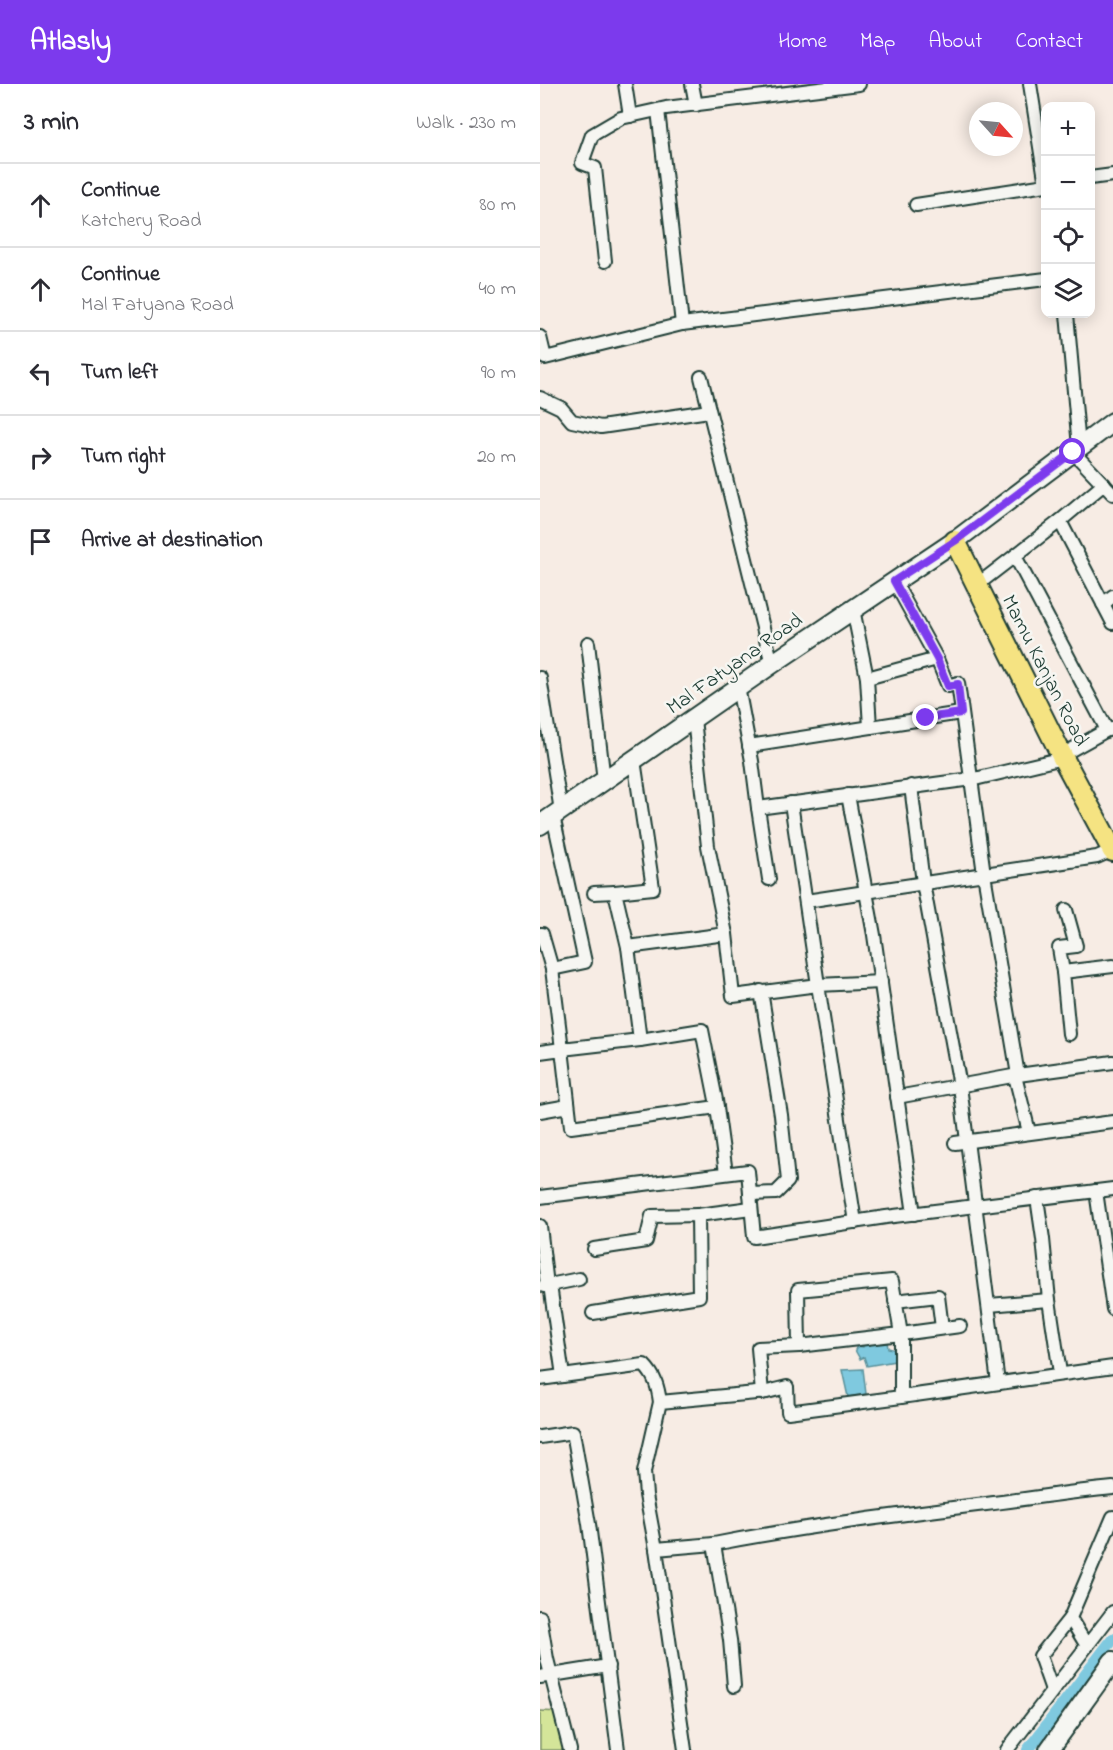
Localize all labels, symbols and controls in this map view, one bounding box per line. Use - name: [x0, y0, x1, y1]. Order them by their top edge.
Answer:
- text: Atlasly: [30, 22, 111, 63]
- text: Home: [778, 27, 827, 57]
- text: Map: [860, 27, 895, 57]
- text: About: [928, 27, 982, 57]
- text: Contact: [1015, 27, 1083, 57]
- north arrow: [969, 102, 1023, 156]
- map controls: [1041, 102, 1095, 318]
- button: +: [1041, 102, 1095, 156]
- text: 3 min: [24, 104, 79, 142]
- text: Walk · 230 m: [416, 109, 516, 138]
- button: −: [1041, 156, 1095, 210]
- text: Continue: [81, 175, 160, 207]
- icon: ahead: [24, 189, 57, 222]
- text: 80 m: [479, 191, 516, 220]
- text: Katchery Road: [81, 207, 201, 236]
- button: locate: [1041, 210, 1095, 264]
- text: Continue: [81, 259, 160, 291]
- button: layers: [1041, 264, 1095, 318]
- icon: ahead: [24, 273, 57, 306]
- text: 40 m: [479, 275, 516, 304]
- text: Mal Fatyana Road: [81, 291, 234, 320]
- icon: left: [24, 357, 57, 390]
- text: Turn left: [81, 357, 158, 389]
- text: 90 m: [481, 359, 516, 388]
- route start: [1059, 438, 1085, 464]
- icon: right: [24, 441, 57, 474]
- text: Turn right: [81, 441, 166, 473]
- text: 20 m: [477, 443, 516, 472]
- icon: arrive: [24, 525, 57, 558]
- text: Arrive at destination: [81, 525, 263, 557]
- street label: Mamu Kanjan Road: [993, 590, 1095, 752]
- street label: Mal Fatyana Road: [661, 606, 811, 725]
- route end: [912, 704, 938, 730]

